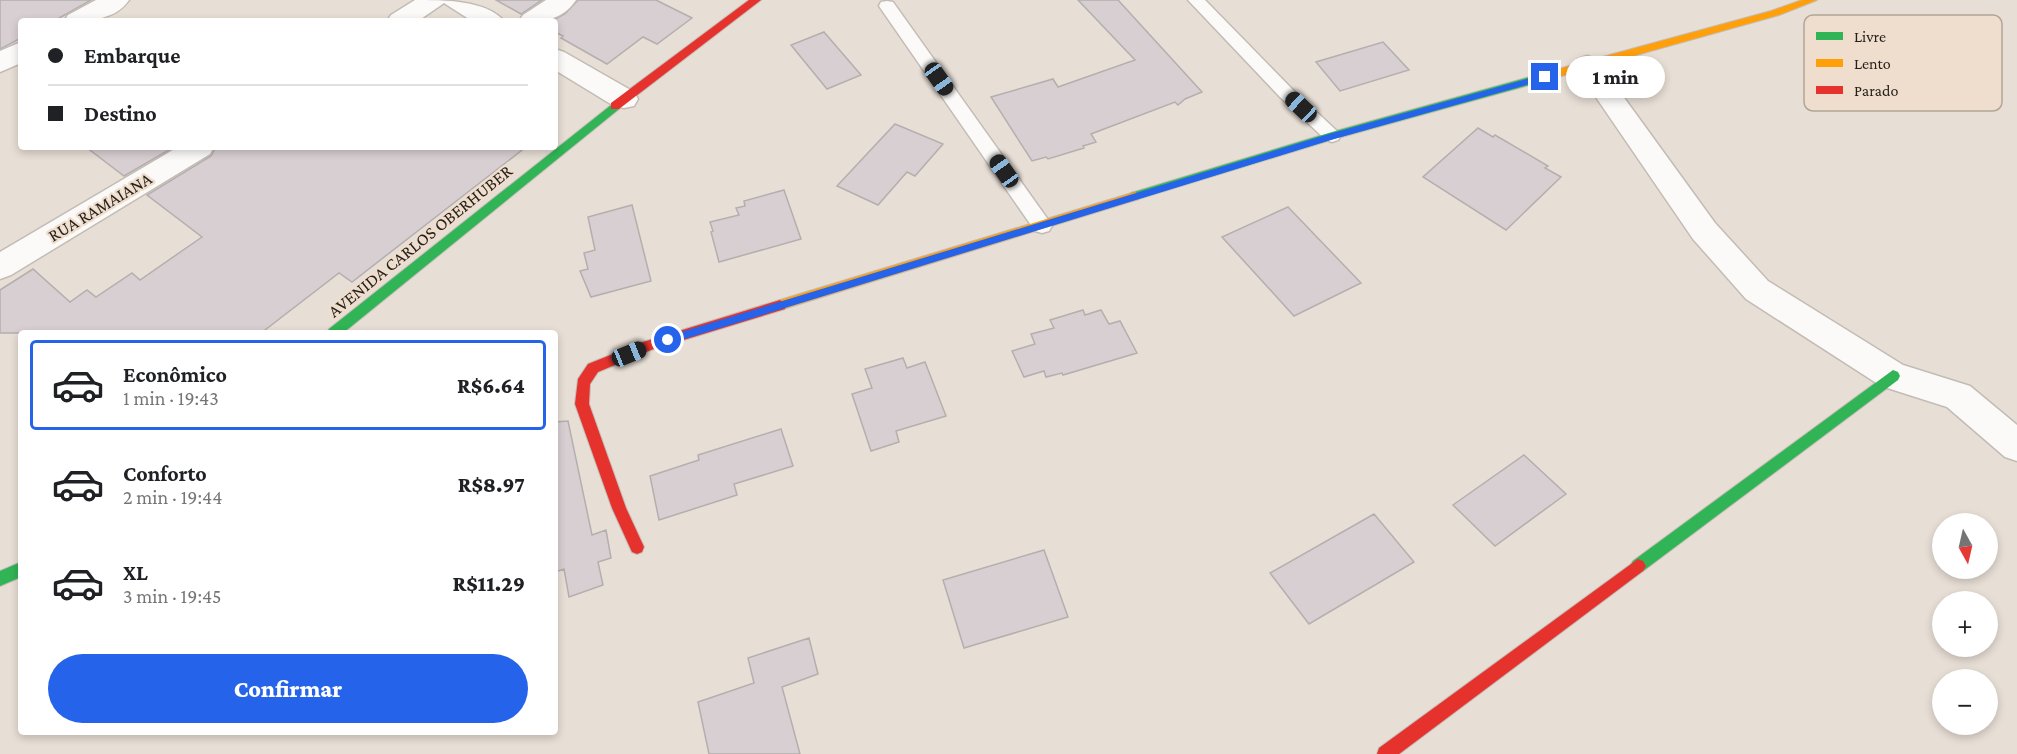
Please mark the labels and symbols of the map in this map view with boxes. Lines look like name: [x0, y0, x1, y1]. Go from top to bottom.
legend: [1804, 15, 2002, 111]
text: Livre: [1854, 28, 1886, 45]
text: Lento: [1854, 55, 1891, 72]
callout: 1 min: [1566, 56, 1665, 98]
car: [921, 59, 957, 99]
route end: [1531, 63, 1558, 90]
text: Parado: [1854, 82, 1898, 99]
car: [1282, 88, 1320, 126]
car: [986, 151, 1022, 191]
street label: AVENIDA CARLOS OBERHUBER: [324, 160, 517, 321]
street label: RUA RAMAIANA: [45, 168, 156, 246]
route start: [654, 326, 681, 353]
car: [609, 339, 649, 369]
north arrow: [1932, 513, 1998, 579]

